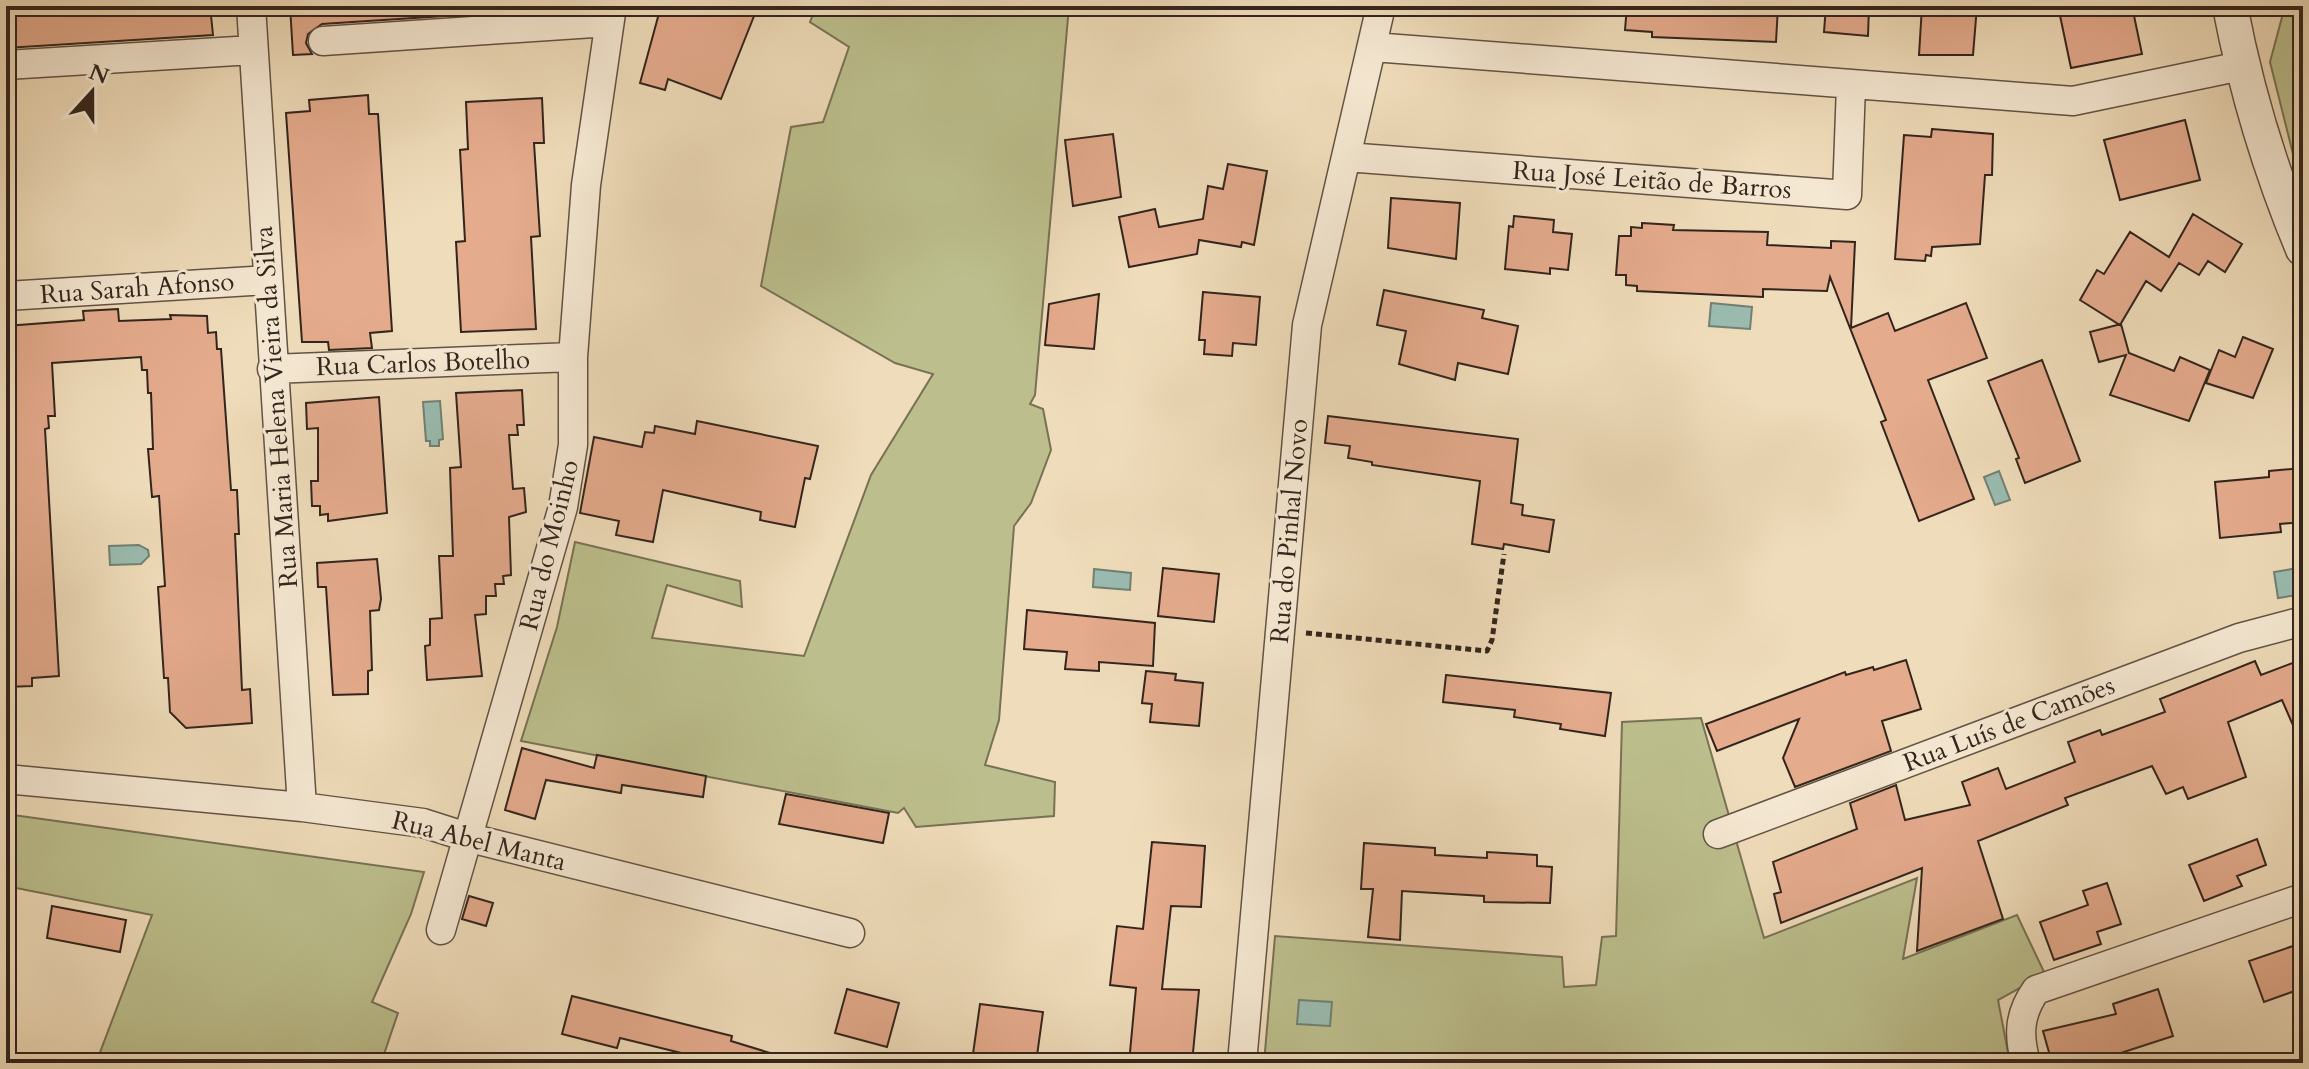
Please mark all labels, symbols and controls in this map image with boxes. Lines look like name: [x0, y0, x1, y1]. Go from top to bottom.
north arrow: [52, 52, 132, 132]
text: N: [85, 57, 113, 92]
street label: Rua José Leitão de Barros: [1511, 153, 1793, 207]
street label: Rua Maria Helena Vieira da Silva: [246, 225, 306, 589]
street label: Rua Sarah Afonso: [39, 264, 235, 312]
street label: Rua Carlos Botelho: [315, 342, 531, 384]
street label: Rua do Pinhal Novo: [1262, 417, 1316, 645]
street label: Rua do Moinho: [511, 456, 587, 634]
street label: Rua Luís de Camões: [1898, 668, 2120, 780]
street label: Rua Abel Manta: [388, 802, 570, 880]

